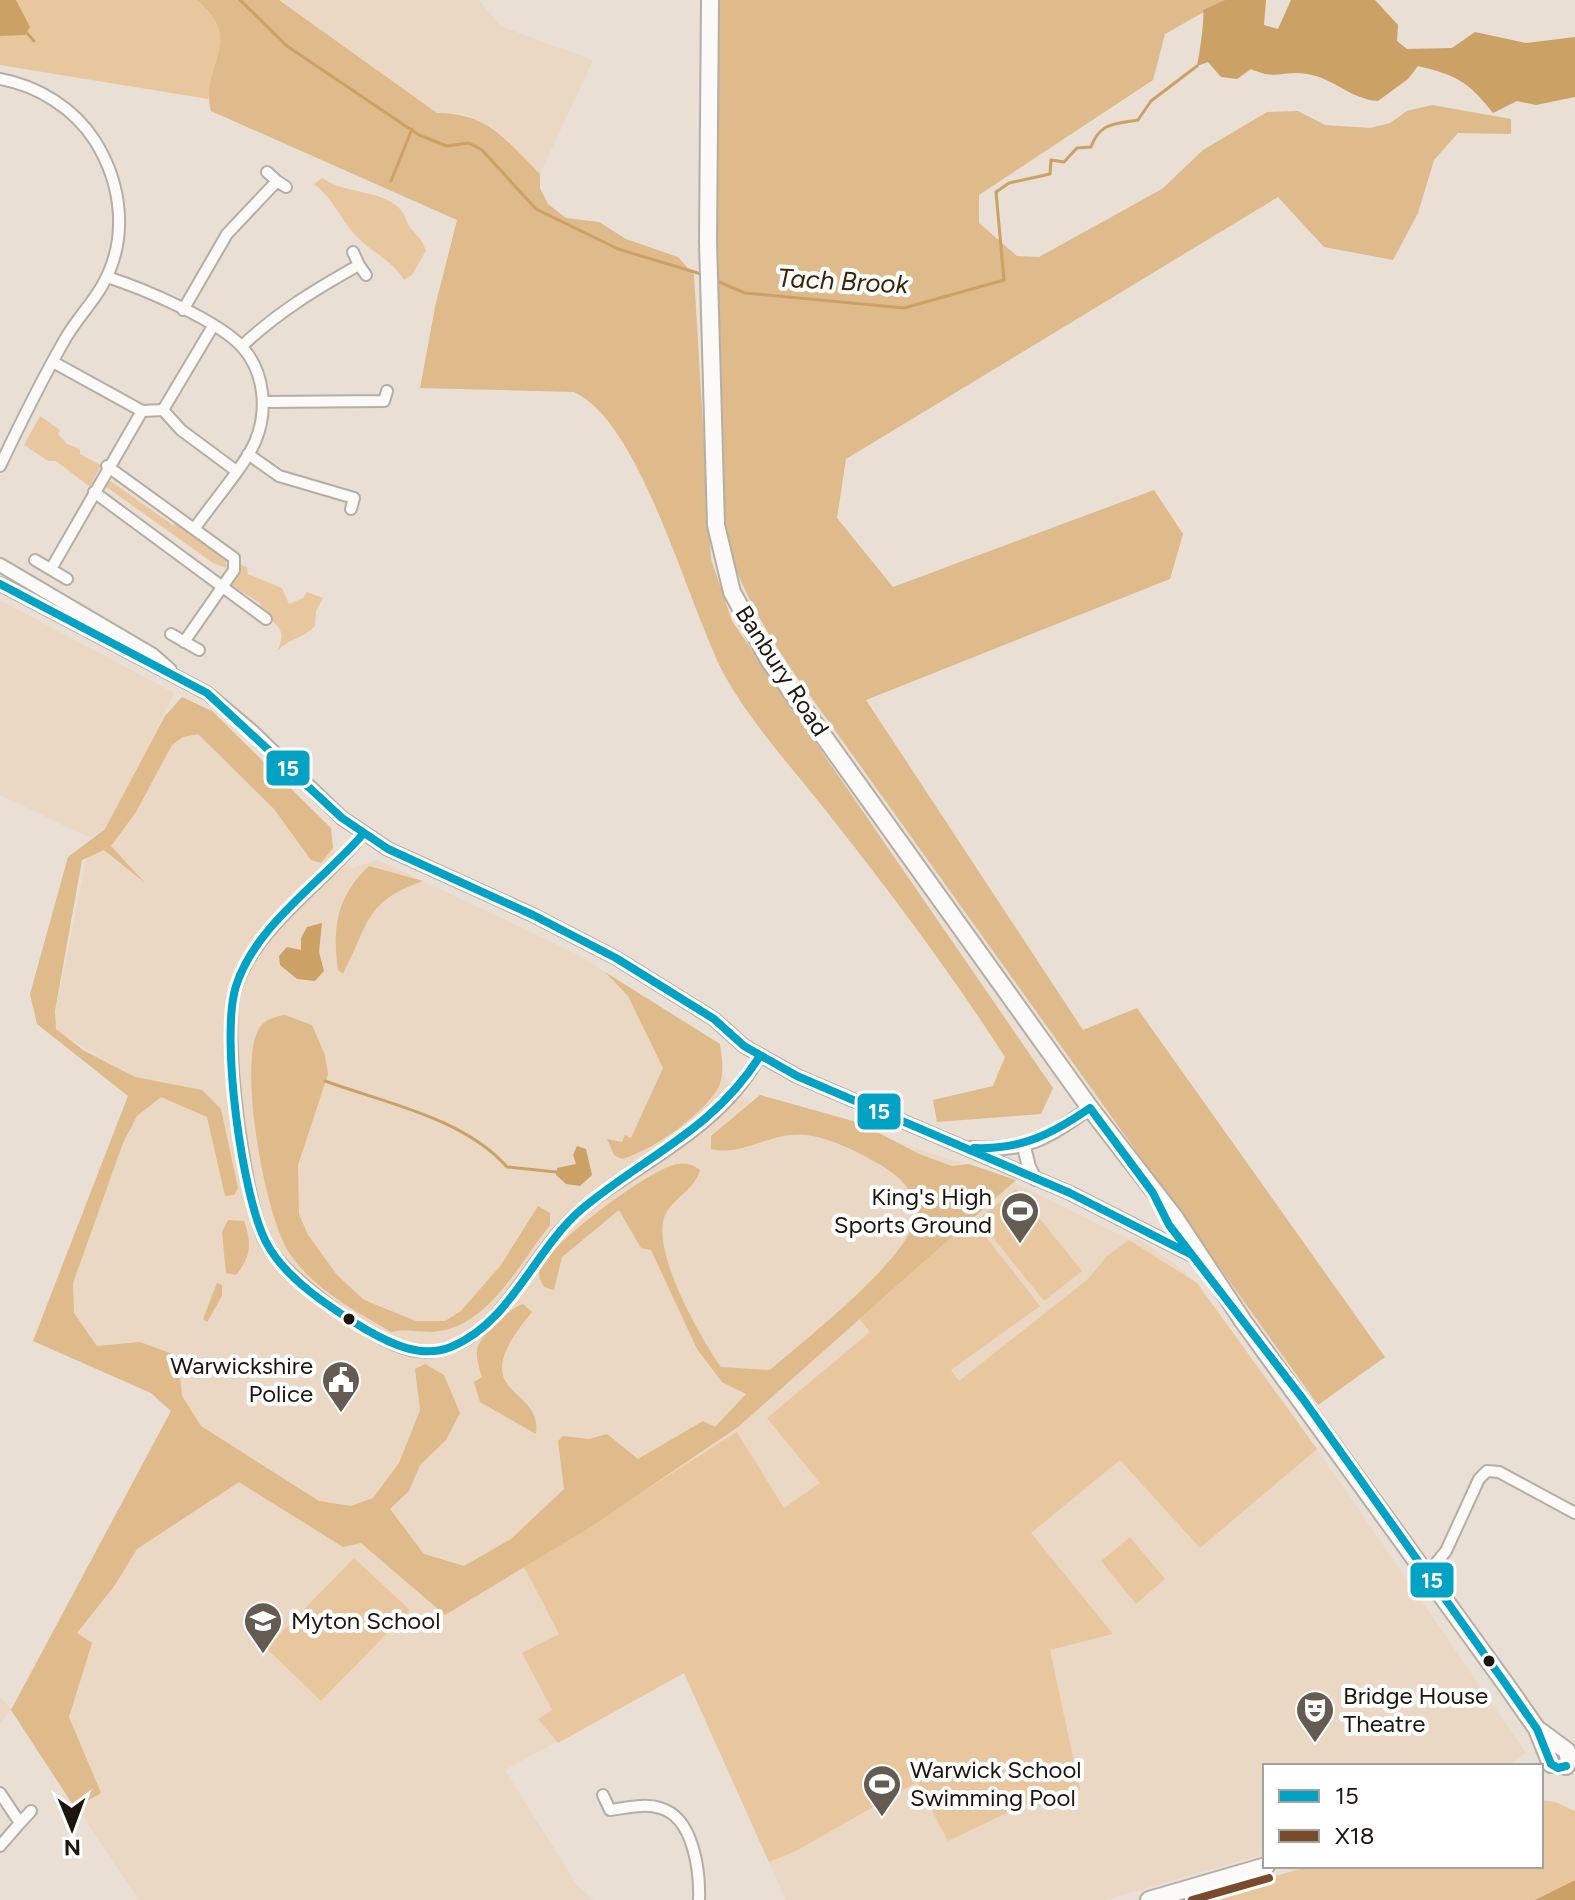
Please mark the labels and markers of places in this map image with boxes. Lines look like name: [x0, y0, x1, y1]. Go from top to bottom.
place label: King's High Sports Ground: [834, 1182, 992, 1239]
sports icon: King's High Sports Ground: [999, 1190, 1041, 1245]
unlabelled marker: [341, 1311, 357, 1327]
place label: Warwickshire Police: [170, 1351, 313, 1408]
public building icon: Warwickshire Police: [320, 1359, 362, 1414]
school or university icon: Myton School: [242, 1600, 284, 1655]
place label: Myton School: [291, 1606, 440, 1635]
unlabelled marker: [1481, 1653, 1497, 1669]
place label: Bridge House Theatre: [1343, 1681, 1488, 1738]
theatre icon: Bridge House Theatre: [1294, 1689, 1336, 1744]
place label: Warwick School Swimming Pool: [910, 1755, 1082, 1812]
sports icon: Warwick School Swimming Pool: [861, 1763, 903, 1818]

